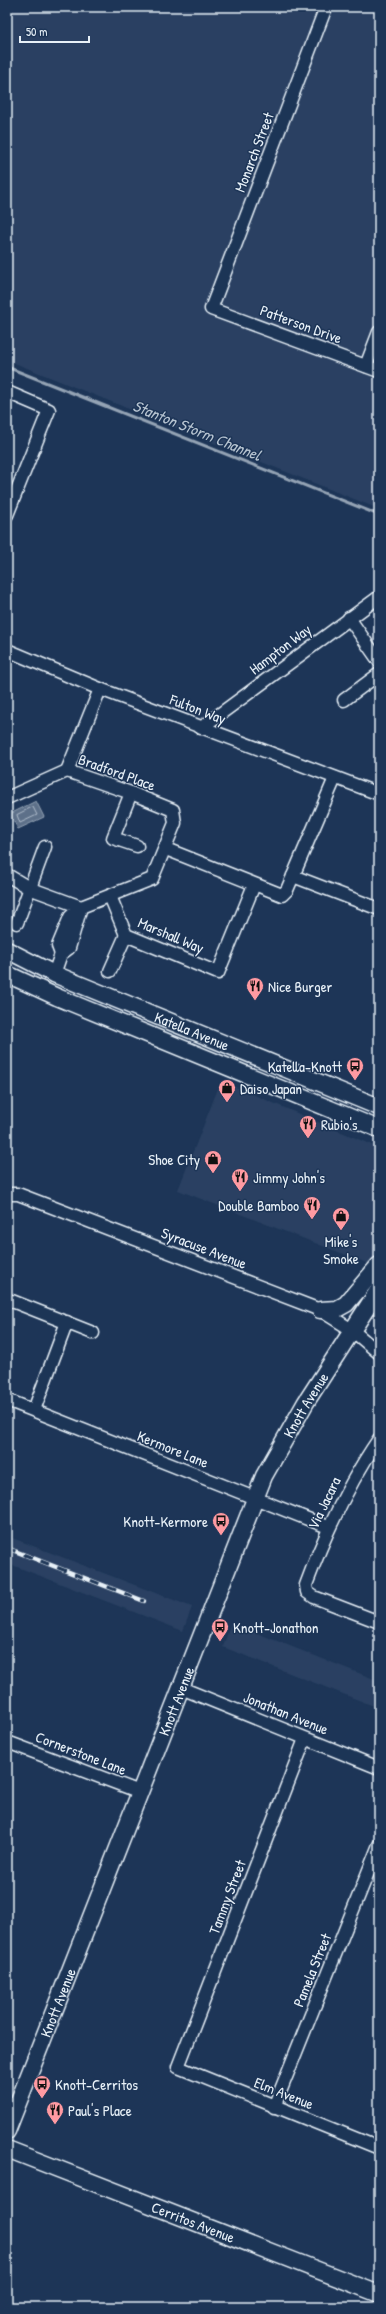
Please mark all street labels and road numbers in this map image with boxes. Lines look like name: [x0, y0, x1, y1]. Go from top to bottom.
street label: Monarch Street: [229, 108, 279, 195]
street label: Patterson Drive: [257, 300, 345, 348]
street label: Hampton Way: [245, 619, 315, 679]
street label: Fulton Way: [166, 688, 229, 729]
street label: Bradford Place: [76, 748, 158, 796]
street label: Marshall Way: [135, 912, 207, 958]
street label: Katella Avenue: [152, 1006, 233, 1055]
street label: Syracuse Avenue: [158, 1222, 250, 1274]
street label: Knott Avenue: [278, 1368, 333, 1441]
street label: Kermore Lane: [134, 1425, 212, 1473]
street label: Via Jacara: [302, 1473, 346, 1533]
street label: Knott Avenue: [153, 1663, 199, 1739]
street label: Jonathan Avenue: [240, 1686, 332, 1740]
street label: Cornerstone Lane: [32, 1726, 130, 1780]
street label: Tammy Street: [203, 1856, 251, 1937]
street label: Pamela Street: [288, 1929, 337, 2010]
street label: Knott Avenue: [34, 1965, 80, 2040]
street label: Elm Avenue: [251, 2072, 317, 2114]
street label: Cerritos Avenue: [149, 2196, 238, 2247]

